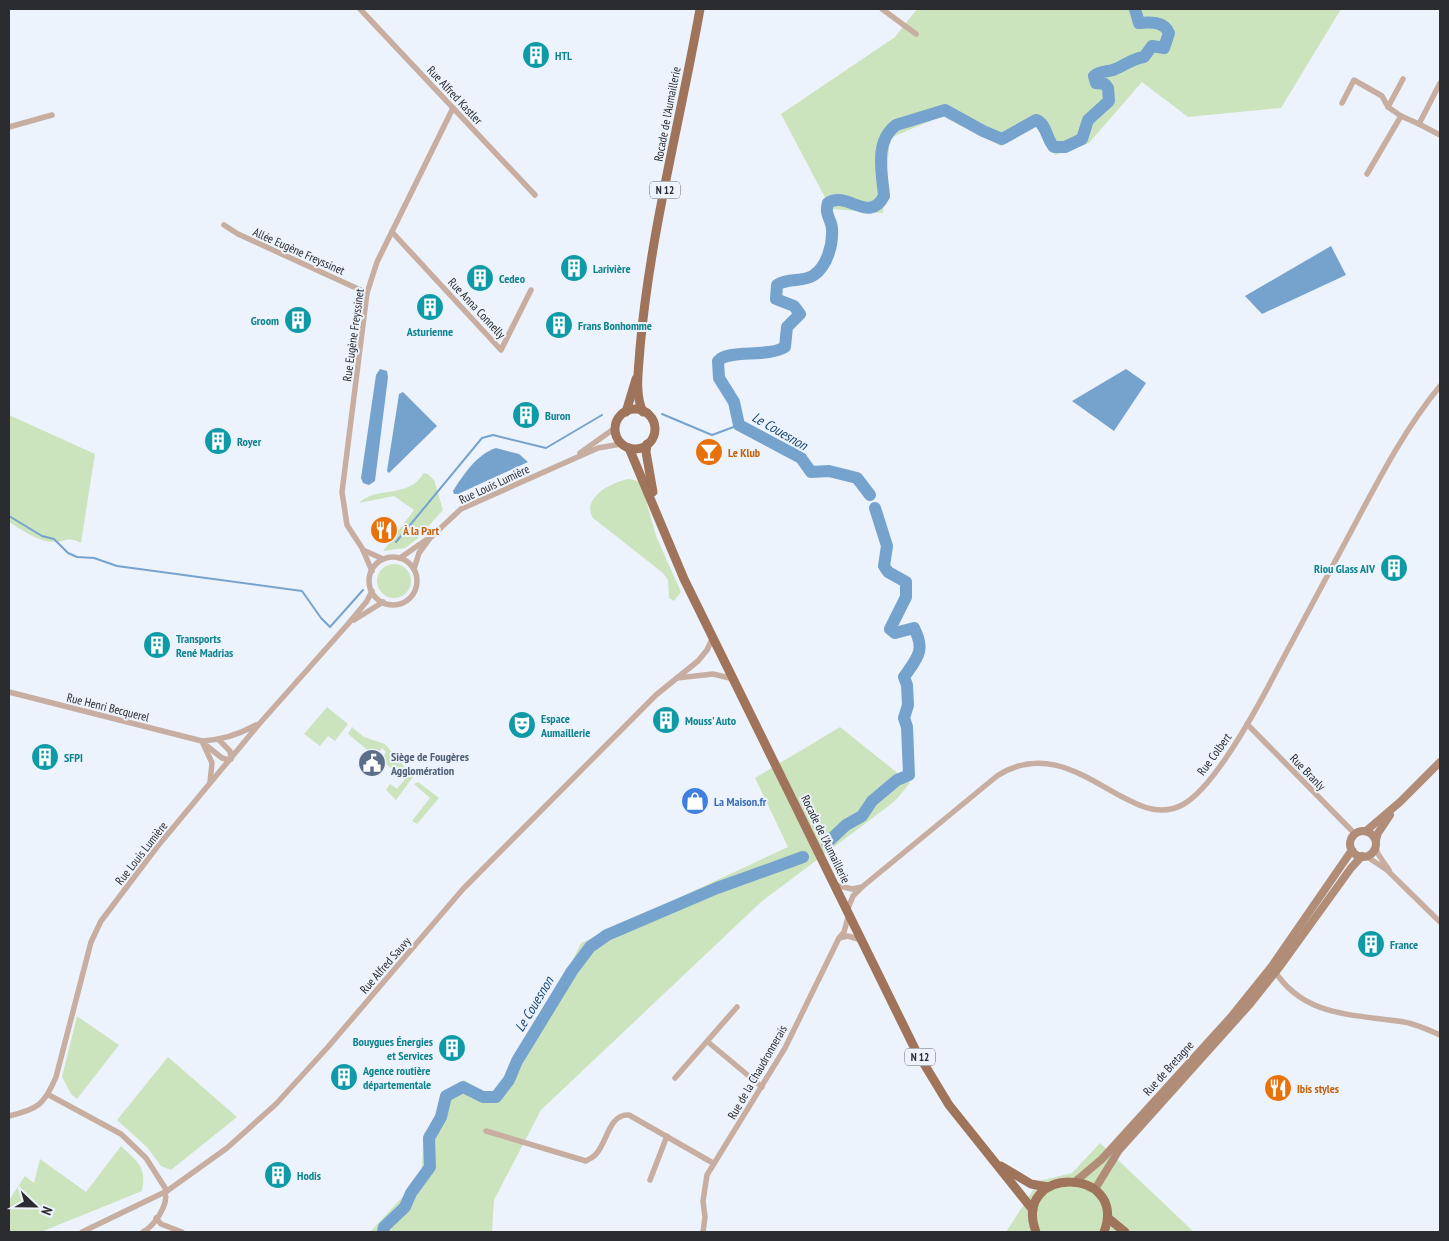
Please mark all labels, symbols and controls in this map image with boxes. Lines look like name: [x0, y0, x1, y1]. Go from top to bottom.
building icon: HTL: [521, 40, 551, 70]
place label: HTL: [555, 48, 572, 63]
street label: Rue Alfred Kastler: [424, 63, 486, 128]
street label: Rocade de l'Aumaillerie: [650, 65, 684, 163]
road number: N 12: [650, 182, 680, 198]
street label: Allée Eugène Freyssinet: [251, 224, 348, 278]
building icon: Larivière: [559, 253, 589, 283]
place label: Larivière: [593, 261, 631, 276]
building icon: Cedeo: [465, 263, 495, 293]
place label: Cedeo: [499, 271, 526, 286]
street label: Rue Anna Connelly: [445, 274, 509, 342]
street label: Rue Eugène Freyssinet: [339, 287, 367, 382]
building icon: Asturienne: [415, 292, 445, 322]
building icon: Groom: [283, 305, 313, 335]
building icon: Frans Bonhomme: [544, 310, 574, 340]
place label: Groom: [251, 313, 279, 328]
place label: Frans Bonhomme: [578, 318, 652, 333]
place label: Asturienne: [406, 324, 453, 339]
building icon: Buron: [511, 400, 541, 430]
place label: Buron: [545, 408, 570, 423]
water label: Le Couesnon: [749, 408, 812, 454]
building icon: Royer: [203, 426, 233, 456]
place label: Royer: [237, 434, 262, 449]
bar icon: Le Klub: [694, 437, 724, 467]
place label: Le Klub: [728, 445, 761, 460]
street label: Rue Louis Lumière: [456, 461, 532, 507]
restaurant icon: À la Part: [369, 515, 399, 545]
place label: À la Part: [402, 523, 440, 538]
building icon: Riou Glass AIV: [1379, 553, 1409, 583]
place label: Riou Glass AIV: [1314, 561, 1376, 576]
building icon: Transports René Madrias: [142, 630, 172, 660]
place label: Transports René Madrias: [176, 631, 233, 660]
street label: Rue Henri Becquerel: [65, 689, 151, 725]
building icon: Mouss' Auto: [651, 705, 681, 735]
theatre icon: Espace Aumaillerie: [507, 710, 537, 740]
place label: Espace Aumaillerie: [540, 711, 590, 740]
place label: Mouss' Auto: [685, 713, 737, 728]
street label: Rue Colbert: [1194, 729, 1235, 778]
building icon: SFPI: [30, 742, 60, 772]
public building icon: Siège de Fougères Agglomération: [357, 748, 387, 778]
place label: Siège de Fougères Agglomération: [390, 749, 469, 778]
place label: SFPI: [64, 750, 83, 765]
street label: Rue Branly: [1287, 751, 1329, 794]
shop icon: La Maison.fr: [680, 786, 710, 816]
street label: Rocade de l'Aumaillerie: [798, 792, 854, 886]
place label: La Maison.fr: [714, 794, 767, 809]
street label: Rue Louis Lumière: [112, 818, 170, 888]
building icon: France: [1356, 929, 1386, 959]
street label: Rue Alfred Sauvy: [356, 933, 414, 996]
place label: France: [1390, 937, 1418, 952]
water label: Le Couesnon: [511, 973, 558, 1035]
street label: Rue de la Chaudronnerais: [724, 1022, 790, 1122]
building icon: Bouygues Énergies et Services: [437, 1033, 467, 1063]
place label: Bouygues Énergies et Services: [353, 1034, 433, 1063]
street label: Rue de Bretagne: [1139, 1037, 1197, 1099]
road number: N 12: [905, 1048, 935, 1066]
building icon: Agence routière départementale: [329, 1062, 359, 1092]
place label: Agence routière départementale: [362, 1063, 431, 1092]
restaurant icon: Ibis styles: [1263, 1073, 1293, 1103]
place label: Ibis styles: [1297, 1081, 1339, 1096]
building icon: Hodis: [263, 1160, 293, 1190]
place label: Hodis: [297, 1168, 321, 1183]
north arrow: [10, 1181, 60, 1231]
text: N: [37, 1204, 57, 1218]

